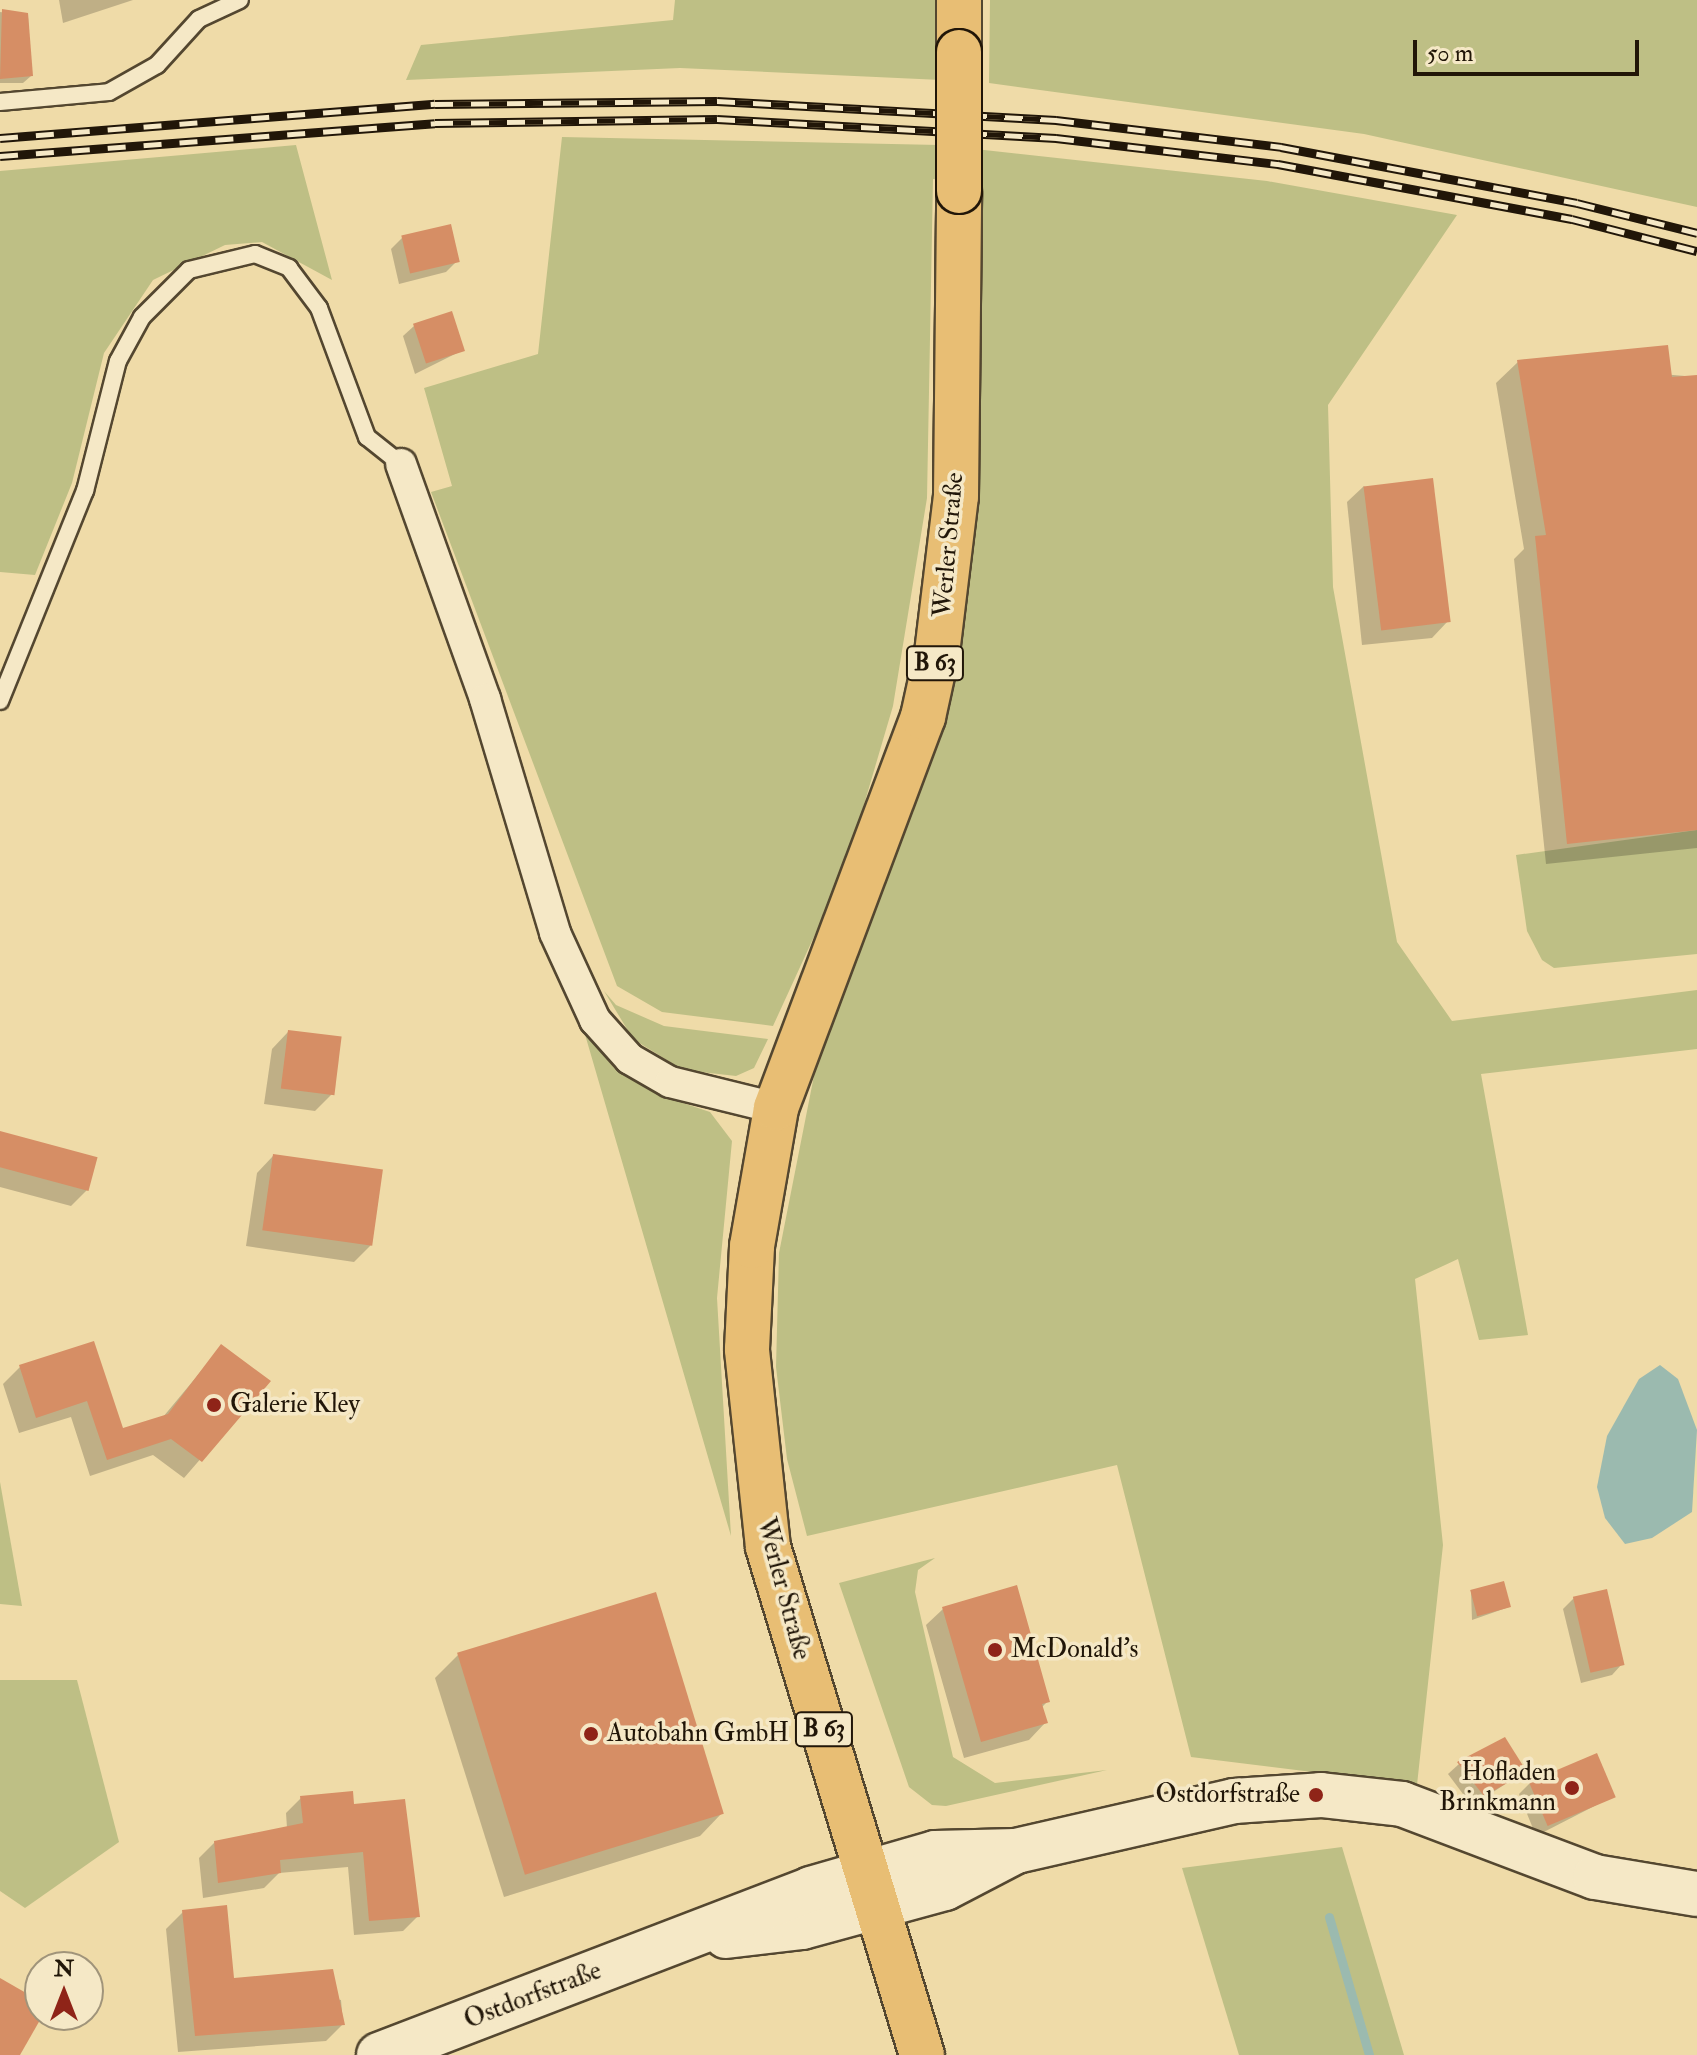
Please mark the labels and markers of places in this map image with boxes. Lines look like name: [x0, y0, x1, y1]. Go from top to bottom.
place label: Galerie Kley: [230, 1389, 360, 1421]
marker: Galerie Kley: [205, 1396, 223, 1414]
place label: McDonald's: [1011, 1634, 1138, 1666]
marker: McDonald's: [986, 1641, 1004, 1659]
place label: Autobahn GmbH: [607, 1718, 789, 1750]
marker: Autobahn GmbH: [582, 1725, 600, 1743]
place label: Hofladen Brinkmann: [1439, 1757, 1556, 1818]
place label: Ostdorfstraße: [1156, 1779, 1300, 1811]
marker: Hofladen Brinkmann: [1563, 1779, 1581, 1797]
marker: Ostdorfstraße: [1307, 1786, 1325, 1804]

